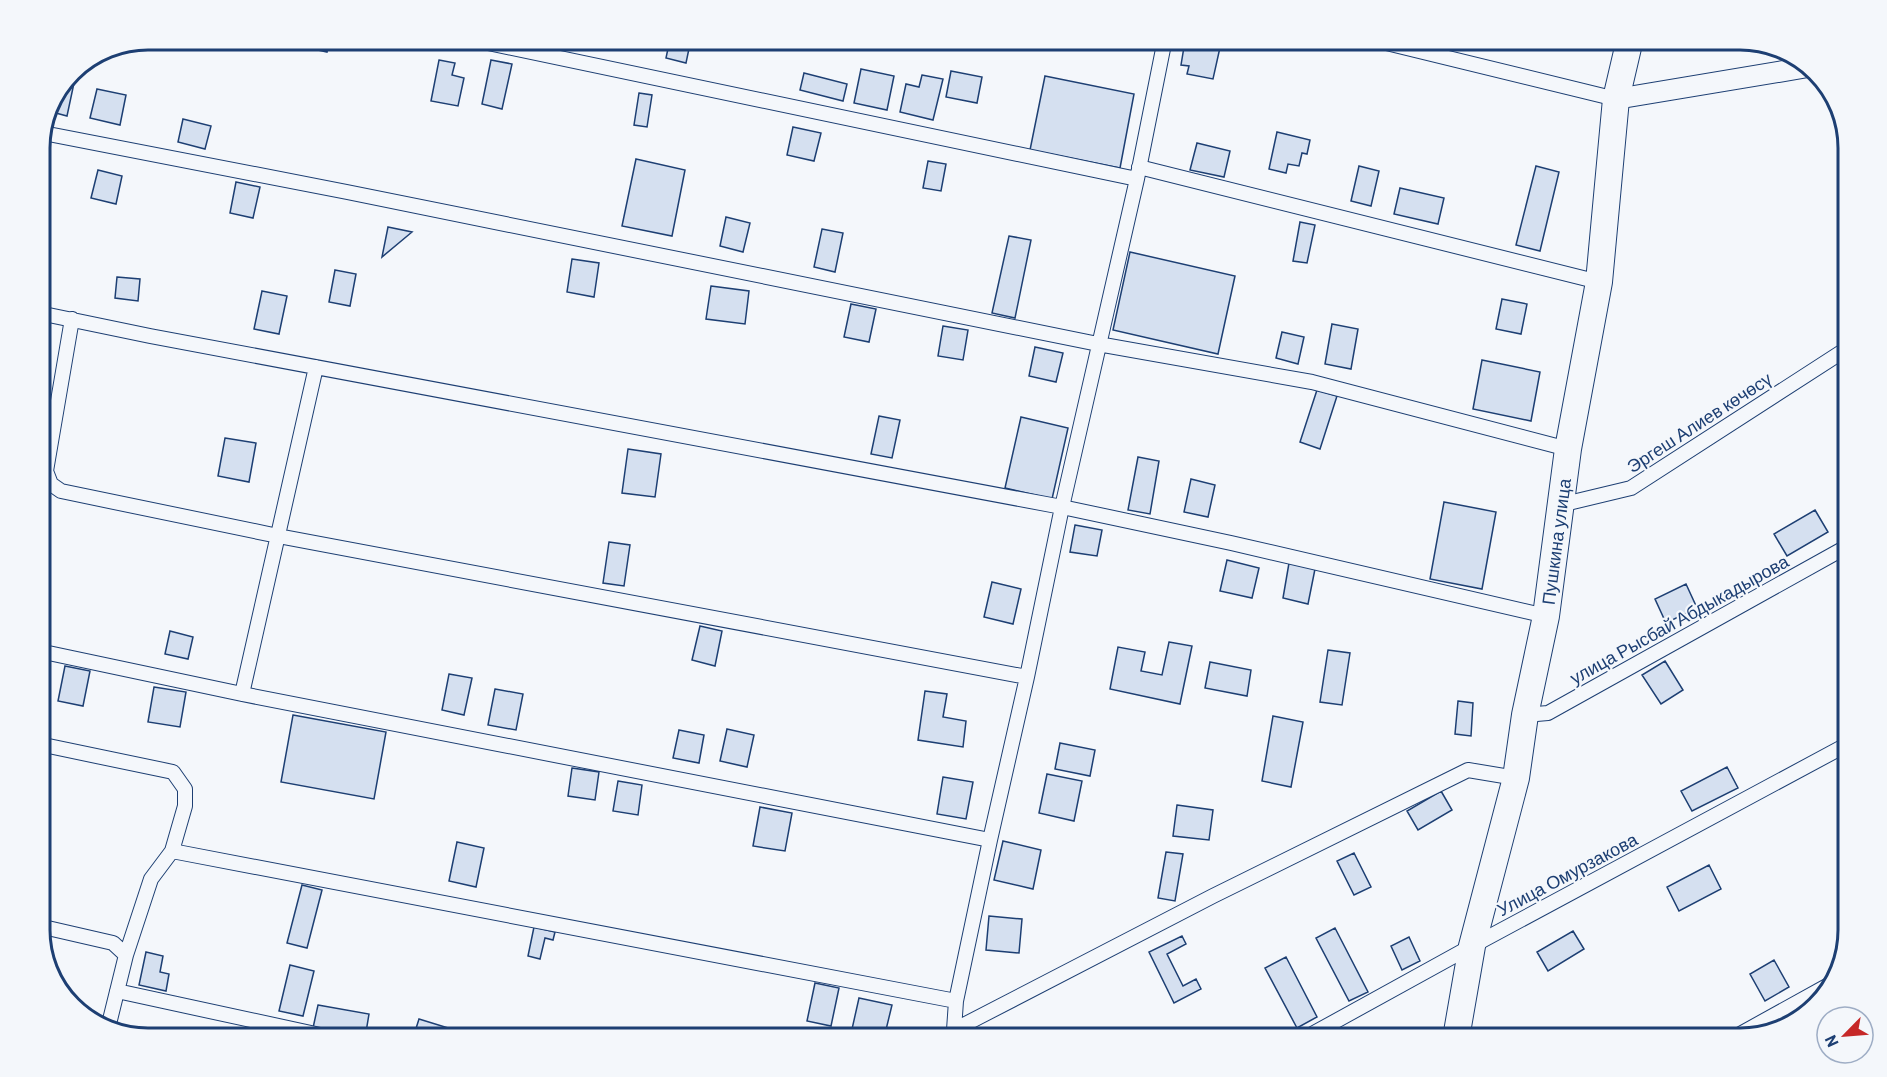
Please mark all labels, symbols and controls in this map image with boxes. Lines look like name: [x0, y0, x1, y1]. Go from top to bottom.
street label: Эргеш Алиев көчөсү: [1622, 367, 1776, 477]
street label: Пушкина улица: [1537, 476, 1575, 606]
street label: улица Рысбай Абдыкадырова: [1566, 549, 1793, 688]
street label: Улица Омурзакова: [1493, 827, 1642, 920]
north arrow: [1815, 1005, 1875, 1065]
text: N: [1820, 1033, 1842, 1050]

